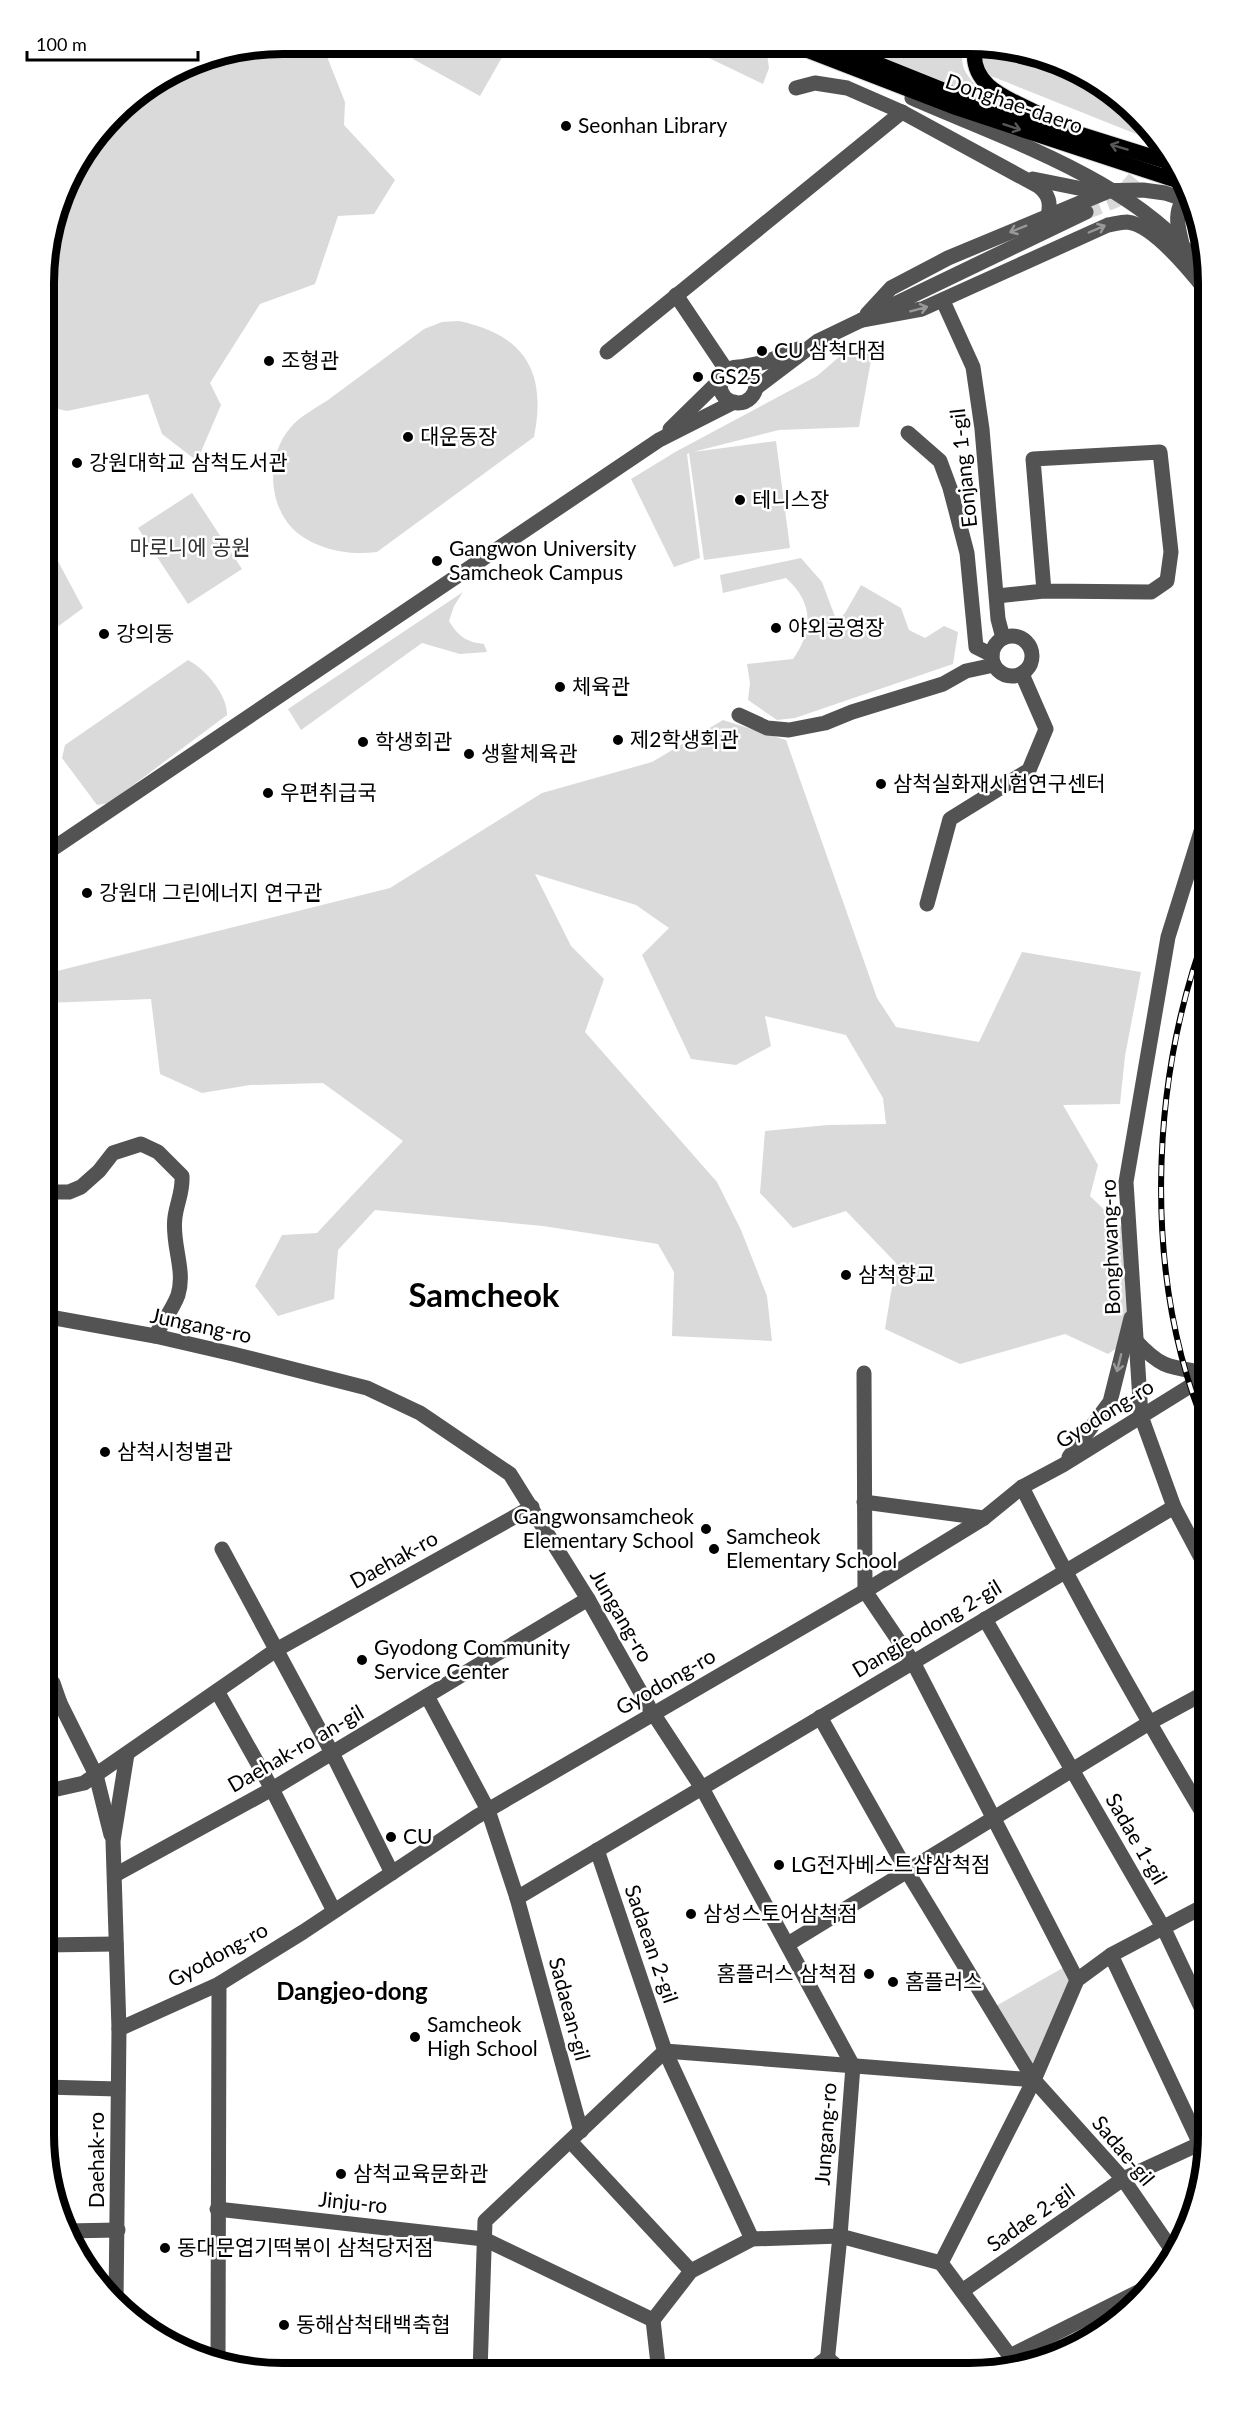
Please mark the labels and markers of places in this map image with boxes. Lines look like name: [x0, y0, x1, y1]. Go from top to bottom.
place label: Seonhan Library: [578, 112, 727, 137]
marker: Seonhan Library: [559, 119, 573, 133]
place label: CU 삼척대점: [774, 337, 886, 362]
marker: CU 삼척대점: [755, 344, 769, 358]
place label: 조형관: [281, 347, 339, 372]
marker: 조형관: [262, 354, 276, 368]
place label: GS25: [710, 363, 761, 388]
marker: GS25: [691, 370, 705, 384]
place label: 대운동장: [420, 423, 497, 448]
marker: 대운동장: [401, 430, 415, 444]
place label: 강원대학교 삼척도서관: [89, 449, 288, 474]
marker: 강원대학교 삼척도서관: [70, 456, 84, 470]
place label: 테니스장: [752, 486, 829, 511]
marker: 테니스장: [733, 493, 747, 507]
place label: Gangwon University Samcheok Campus: [449, 535, 636, 584]
marker: Gangwon University Samcheok Campus: [430, 554, 444, 568]
place label: 야외공영장: [788, 614, 885, 639]
place label: 강의동: [116, 620, 174, 645]
marker: 야외공영장: [769, 621, 783, 635]
marker: 강의동: [97, 627, 111, 641]
place label: 체육관: [572, 673, 630, 698]
marker: 체육관: [553, 680, 567, 694]
place label: 제2학생회관: [630, 726, 739, 751]
place label: 학생회관: [375, 728, 452, 753]
marker: 제2학생회관: [611, 733, 625, 747]
marker: 학생회관: [356, 735, 370, 749]
place label: 생활체육관: [481, 740, 578, 765]
marker: 생활체육관: [462, 747, 476, 761]
place label: 삼척실화재시험연구센터: [893, 770, 1106, 795]
marker: 삼척실화재시험연구센터: [874, 777, 888, 791]
place label: 우편취급국: [280, 779, 377, 804]
marker: 우편취급국: [261, 786, 275, 800]
place label: 강원대 그린에너지 연구관: [99, 879, 322, 904]
marker: 강원대 그린에너지 연구관: [80, 886, 94, 900]
place label: 삼척향교: [858, 1261, 935, 1286]
marker: 삼척향교: [839, 1268, 853, 1282]
place label: 삼척시청별관: [117, 1438, 233, 1463]
marker: 삼척시청별관: [98, 1445, 112, 1459]
place label: Gangwonsamcheok Elementary School: [513, 1503, 694, 1552]
marker: Gangwonsamcheok Elementary School: [699, 1522, 713, 1536]
place label: Samcheok Elementary School: [726, 1523, 897, 1572]
marker: Samcheok Elementary School: [707, 1542, 721, 1556]
place label: Gyodong Community Service Center: [374, 1634, 570, 1683]
marker: Gyodong Community Service Center: [355, 1653, 369, 1667]
place label: CU: [403, 1823, 432, 1848]
marker: CU: [384, 1830, 398, 1844]
place label: LG전자베스트샵삼척점: [791, 1851, 990, 1876]
marker: LG전자베스트샵삼척점: [772, 1858, 786, 1872]
place label: 삼성스토어삼척점: [703, 1900, 858, 1925]
marker: 삼성스토어삼척점: [684, 1907, 698, 1921]
place label: 홈플러스 삼척점: [716, 1960, 857, 1985]
marker: 홈플러스 삼척점: [862, 1967, 876, 1981]
place label: 홈플러스: [905, 1968, 982, 1993]
marker: 홈플러스: [886, 1975, 900, 1989]
place label: Samcheok High School: [427, 2011, 538, 2060]
marker: Samcheok High School: [408, 2030, 422, 2044]
place label: 삼척교육문화관: [353, 2160, 488, 2185]
marker: 삼척교육문화관: [334, 2167, 348, 2181]
place label: 동대문엽기떡볶이 삼척당저점: [177, 2234, 434, 2259]
marker: 동대문엽기떡볶이 삼척당저점: [158, 2241, 172, 2255]
place label: 동해삼척태백축협: [296, 2311, 451, 2336]
marker: 동해삼척태백축협: [277, 2318, 291, 2332]

